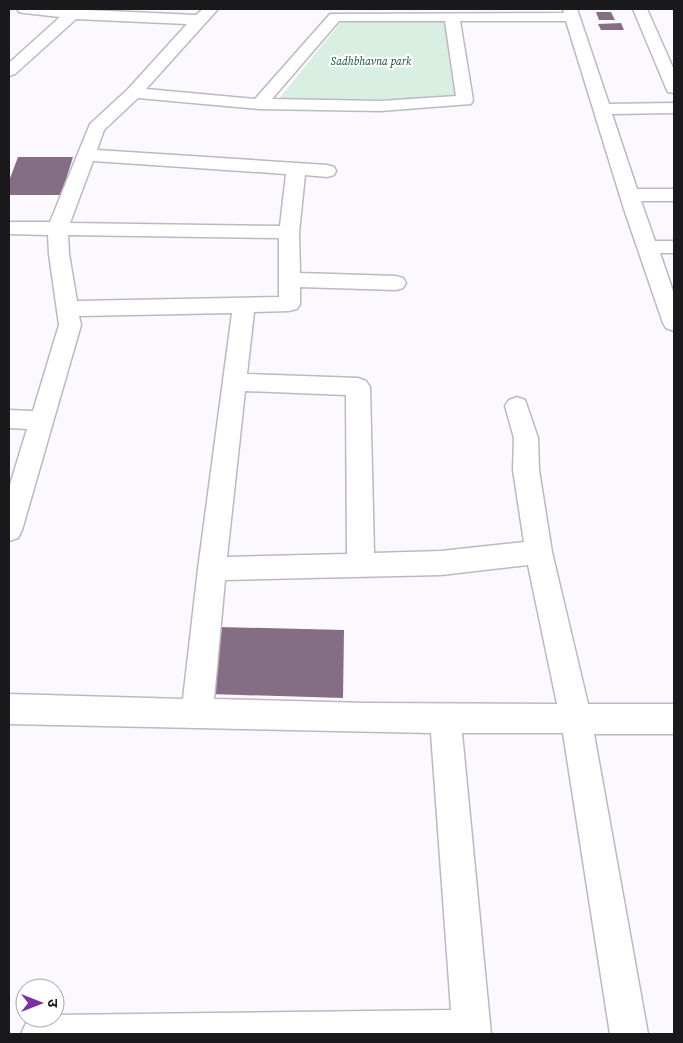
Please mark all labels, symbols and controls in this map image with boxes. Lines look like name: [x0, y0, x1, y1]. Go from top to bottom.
park label: Sadhbhavna park: [331, 54, 412, 69]
north arrow: [15, 978, 65, 1028]
text: उ: [43, 999, 63, 1008]

